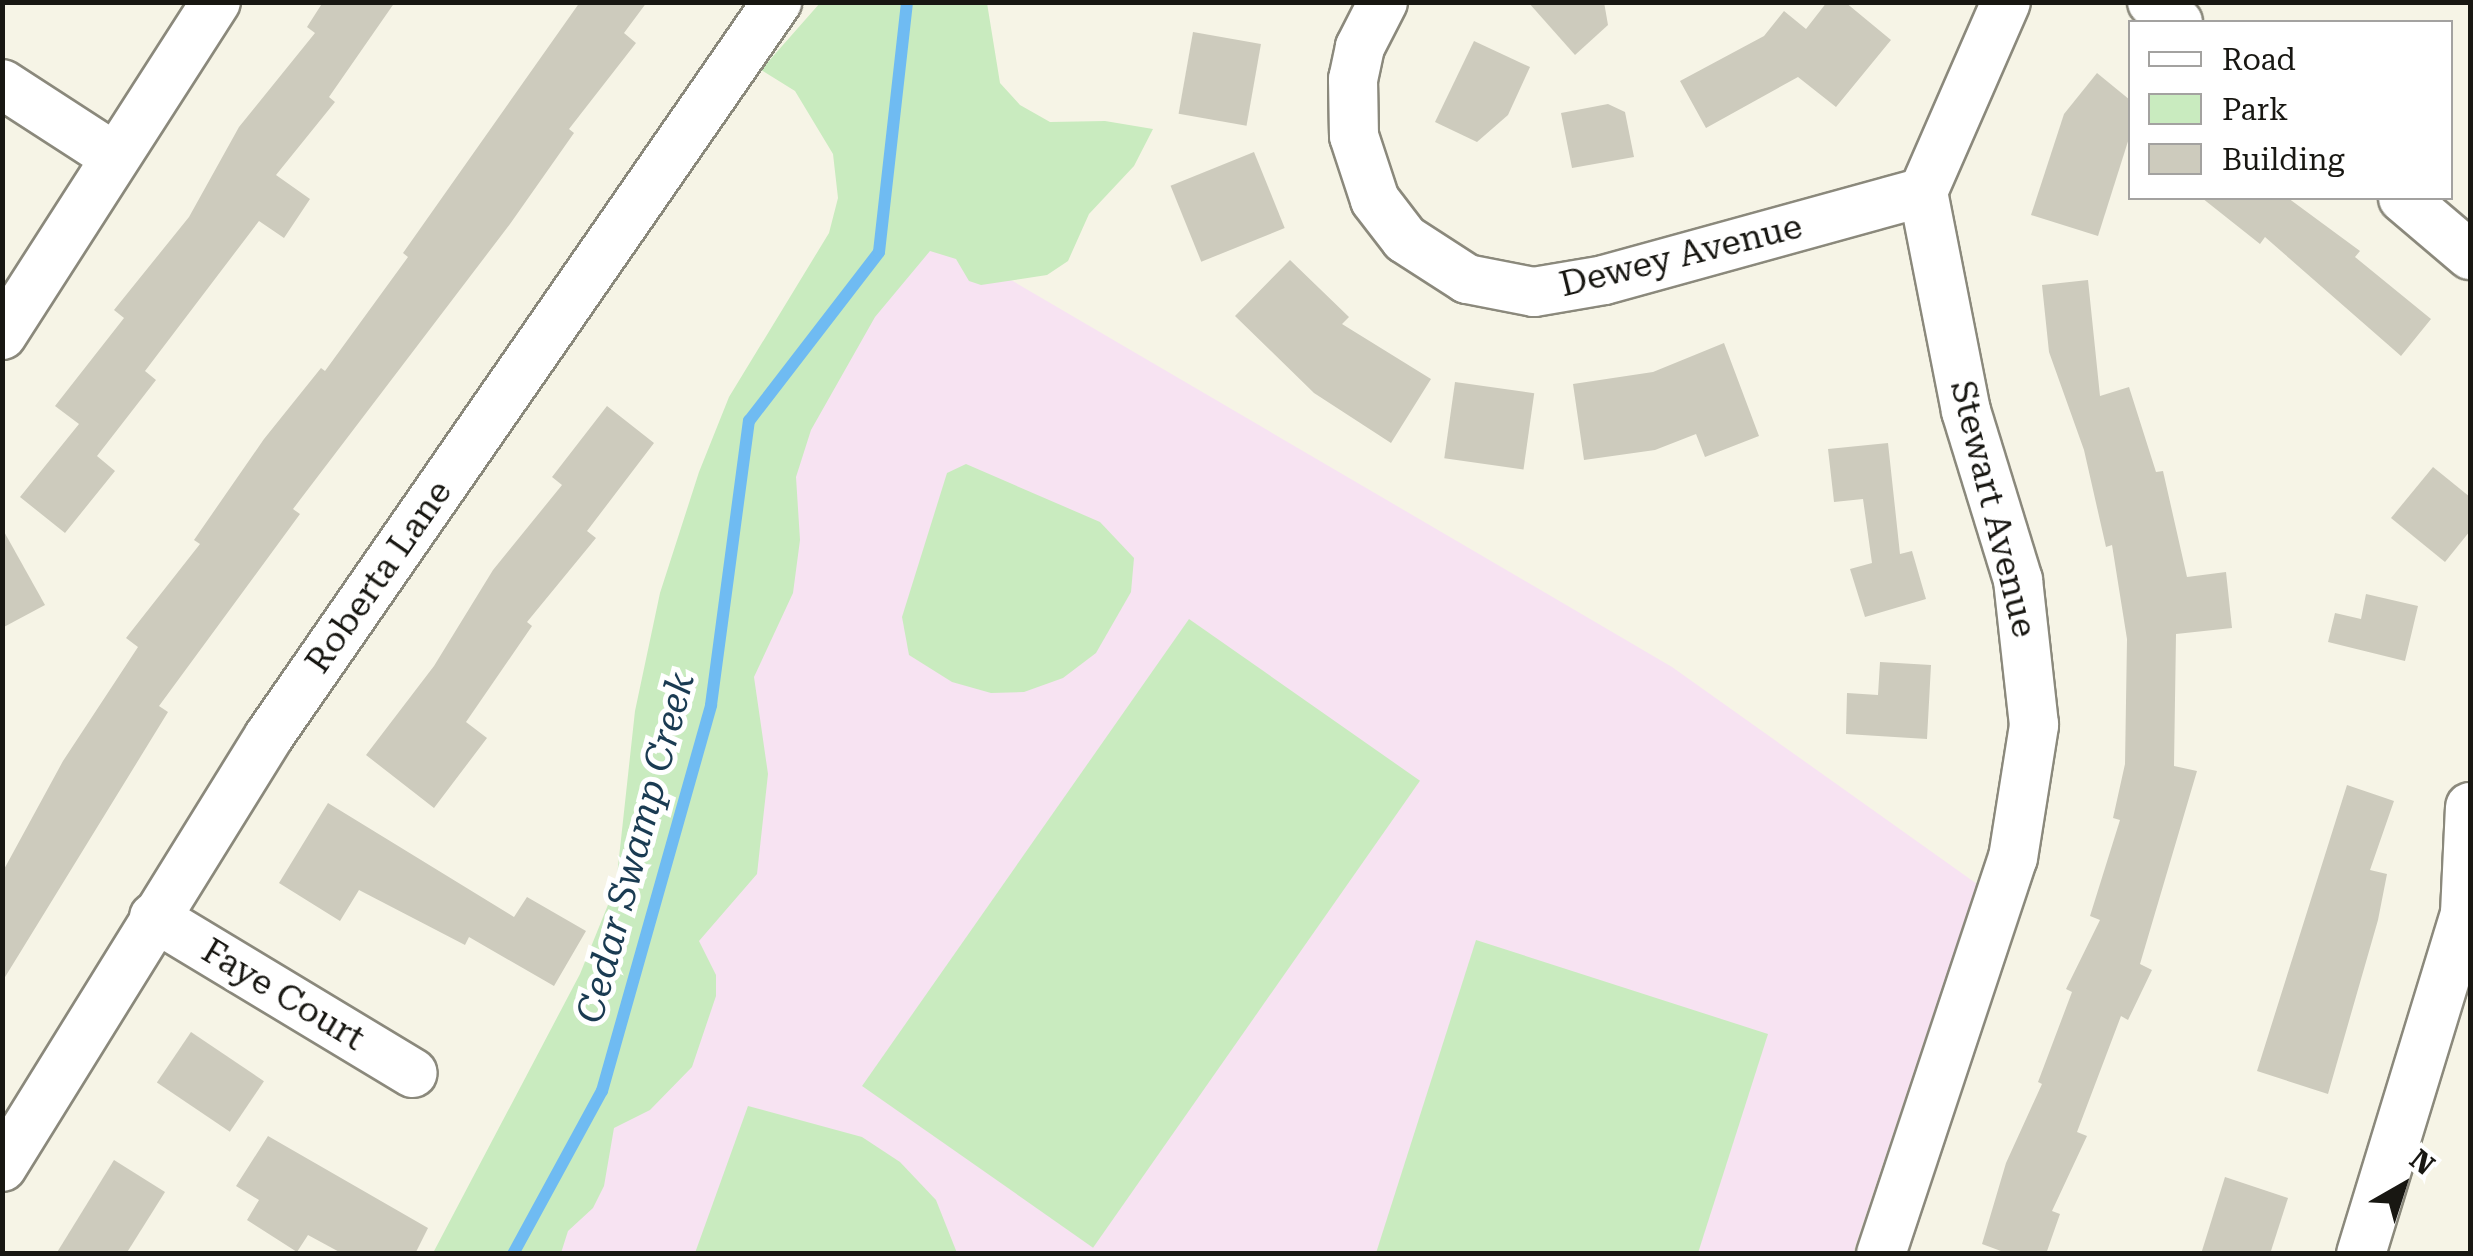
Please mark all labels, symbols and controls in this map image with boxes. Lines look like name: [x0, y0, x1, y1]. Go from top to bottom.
legend: [2128, 20, 2453, 200]
text: Road: [2222, 42, 2296, 77]
text: Park: [2222, 92, 2288, 127]
text: Building: [2222, 142, 2345, 177]
street label: Dewey Avenue: [1555, 206, 1807, 306]
street label: Stewart Avenue: [1941, 376, 2045, 642]
street label: Roberta Lane: [297, 473, 461, 681]
water label: Cedar Swamp Creek: [567, 668, 705, 1028]
street label: Faye Court: [194, 930, 372, 1060]
north arrow: [2353, 1136, 2453, 1236]
text: N: [2403, 1143, 2441, 1182]

